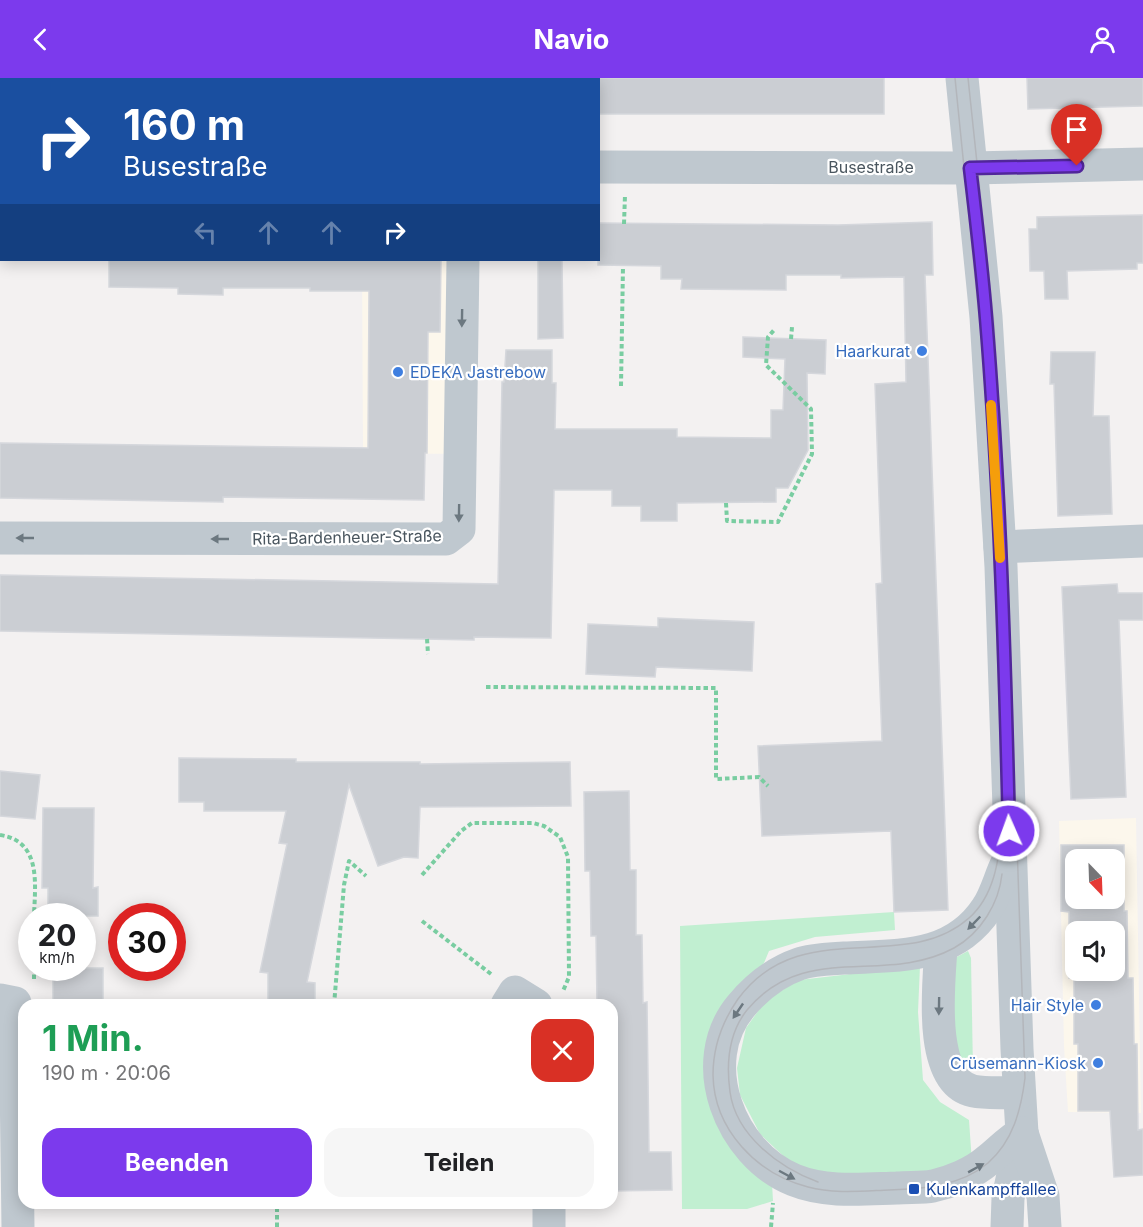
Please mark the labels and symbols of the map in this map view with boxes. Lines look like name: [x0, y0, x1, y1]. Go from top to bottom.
pin: [1051, 104, 1102, 166]
street label: Busestraße: [828, 157, 914, 177]
one-way arrow: [457, 308, 467, 327]
place label: Haarkurat: [835, 341, 910, 361]
marker: Haarkurat: [915, 344, 929, 358]
place label: EDEKA Jastrebow: [410, 362, 546, 382]
marker: EDEKA Jastrebow: [391, 365, 405, 379]
one-way arrow: [454, 503, 464, 522]
street label: Rita-Bardenheuer-Straße: [252, 525, 442, 549]
one-way arrow: [16, 533, 35, 543]
one-way arrow: [211, 534, 230, 544]
position arrow: [977, 799, 1041, 863]
north arrow: [1065, 849, 1125, 909]
speed limit sign: 30: [108, 903, 186, 981]
one-way arrow: [967, 916, 981, 931]
place label: Hair Style: [1011, 995, 1084, 1015]
one-way arrow: [934, 996, 944, 1015]
marker: Hair Style: [1089, 998, 1103, 1012]
one-way arrow: [733, 1003, 744, 1019]
place label: Crüsemann-Kiosk: [950, 1053, 1086, 1073]
marker: Crüsemann-Kiosk: [1091, 1056, 1105, 1070]
one-way arrow: [967, 1163, 984, 1173]
one-way arrow: [778, 1170, 795, 1180]
place label: Kulenkampffallee: [926, 1179, 1056, 1199]
marker: Kulenkampffallee: [907, 1182, 921, 1196]

